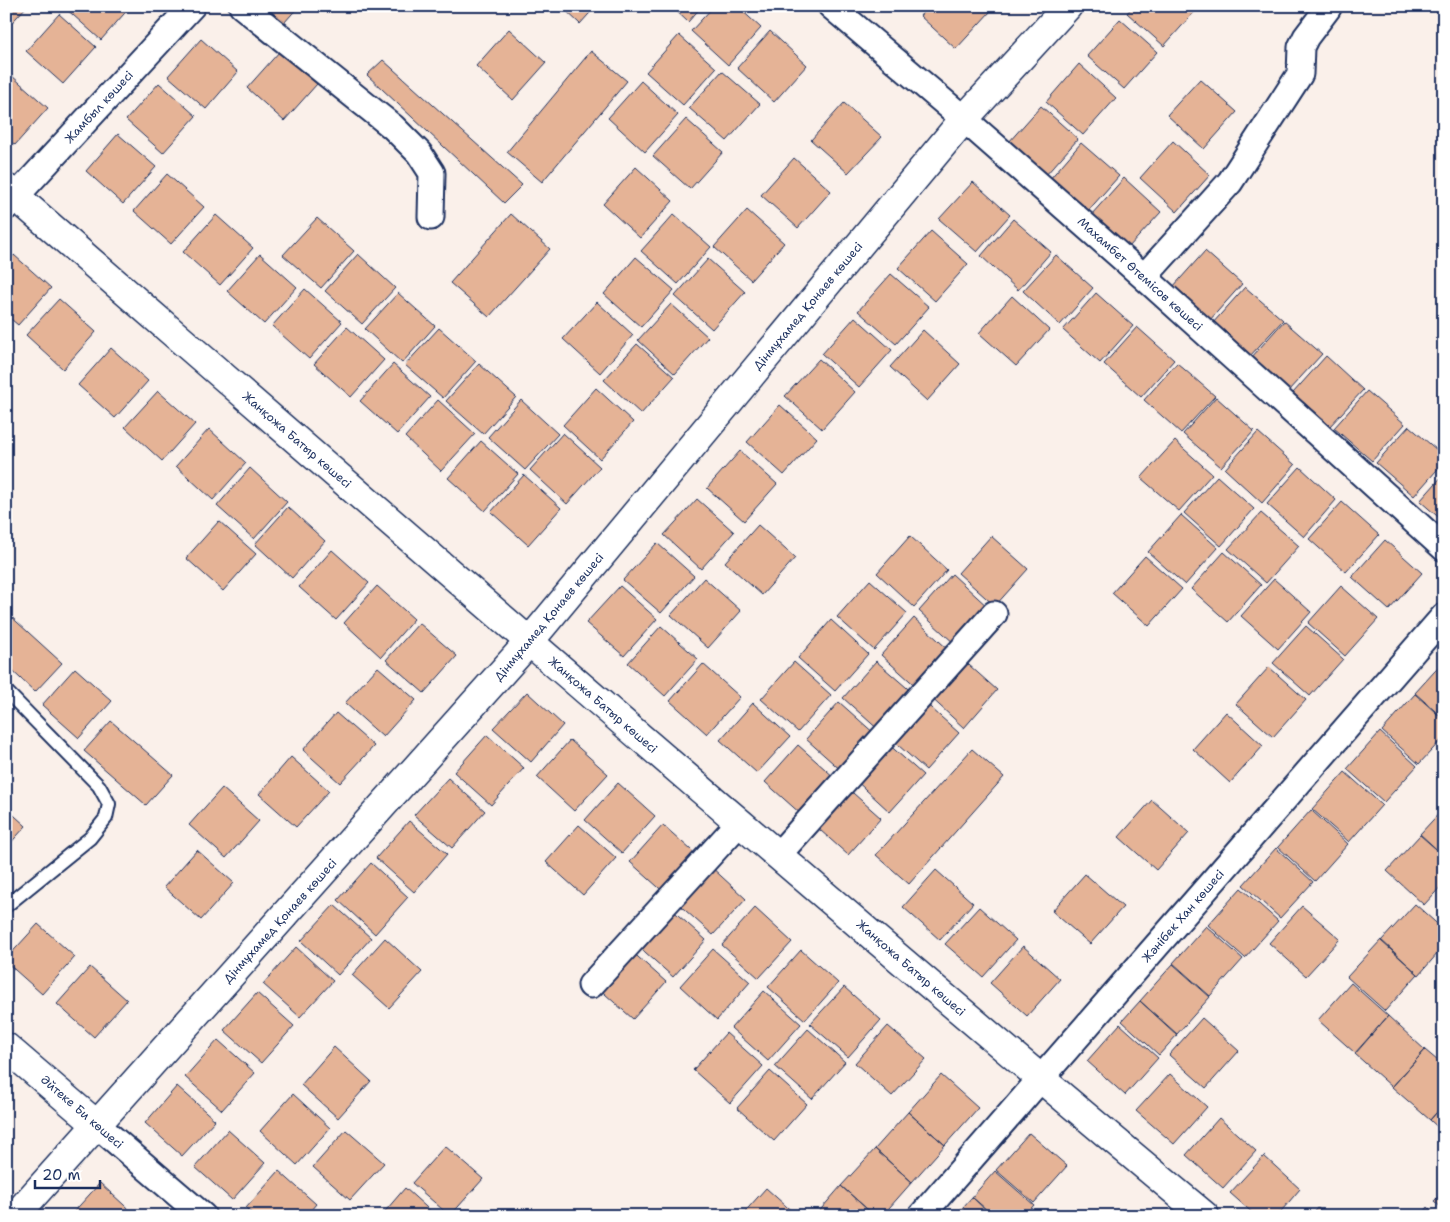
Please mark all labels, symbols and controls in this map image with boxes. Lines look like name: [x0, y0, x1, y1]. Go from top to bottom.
street label: Жамбыл көшесі: [61, 67, 137, 147]
street label: Махамбет Өтемісов көшесі: [1074, 213, 1206, 335]
street label: Дінмұхамед Қонаев көшесі: [750, 239, 866, 373]
street label: Жанқожа Батыр көшесі: [239, 388, 355, 492]
street label: Дінмұхамед Қонаев көшесі: [491, 550, 607, 684]
street label: Жанқожа Батыр көшесі: [545, 653, 661, 757]
street label: Дінмұхамед Қонаев көшесі: [220, 855, 340, 987]
street label: Жәнібек Хан көшесі: [1138, 866, 1228, 966]
street label: Жанқожа Батыр көшесі: [853, 916, 969, 1020]
street label: Әйтеке Би көшесі: [37, 1072, 127, 1152]
scale bar: [35, 1157, 100, 1189]
text: 20 m: [42, 1165, 81, 1185]

